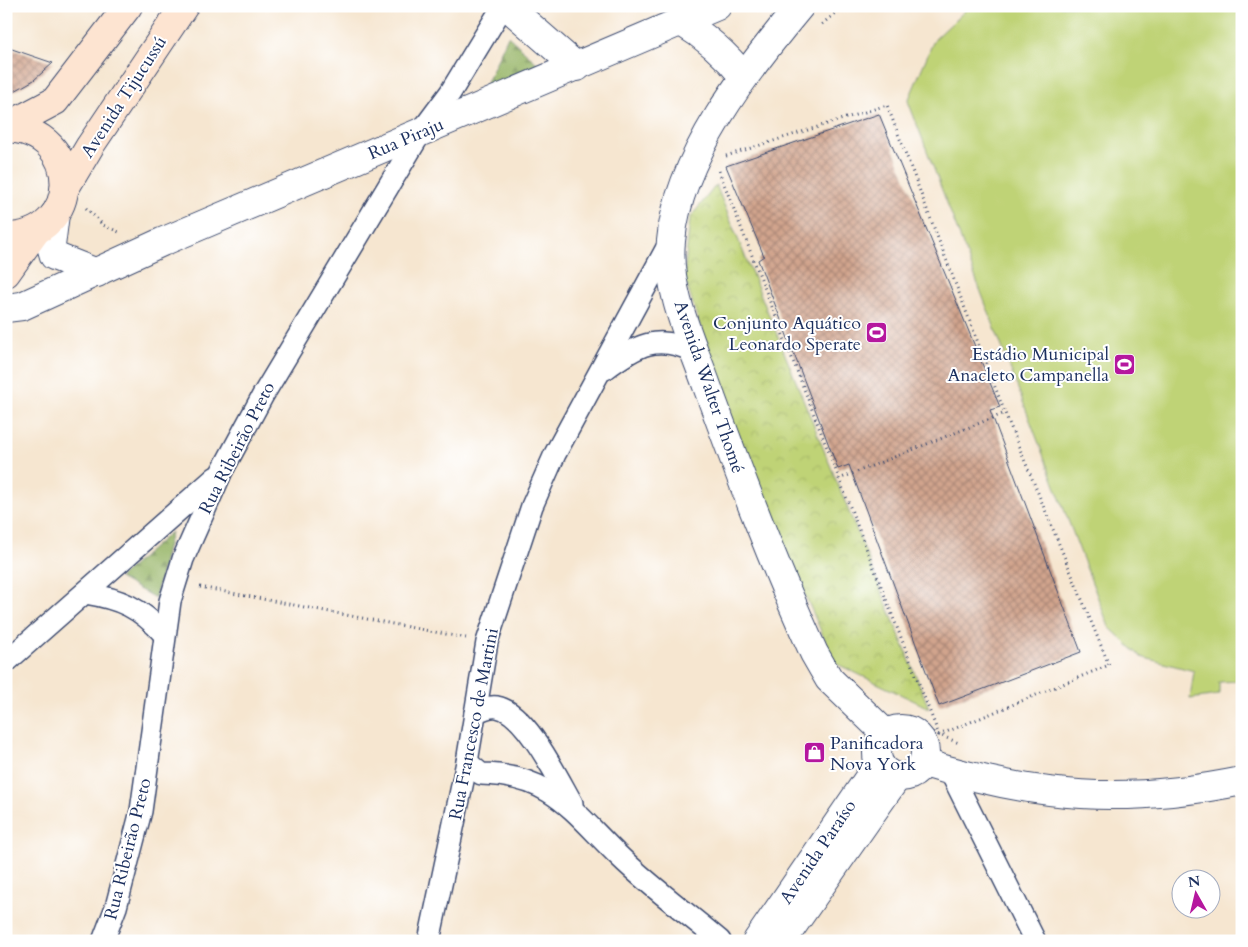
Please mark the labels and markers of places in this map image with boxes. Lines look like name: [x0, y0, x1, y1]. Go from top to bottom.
place label: Conjunto Aquático Leonardo Sperate: [713, 311, 861, 357]
sports icon: Conjunto Aquático Leonardo Sperate: [865, 321, 889, 345]
place label: Estádio Municipal Anacleto Campanella: [948, 342, 1109, 388]
sports icon: Estádio Municipal Anacleto Campanella: [1113, 352, 1137, 376]
place label: Panificadora Nova York: [830, 731, 924, 777]
shop icon: Panificadora Nova York: [802, 741, 826, 765]

